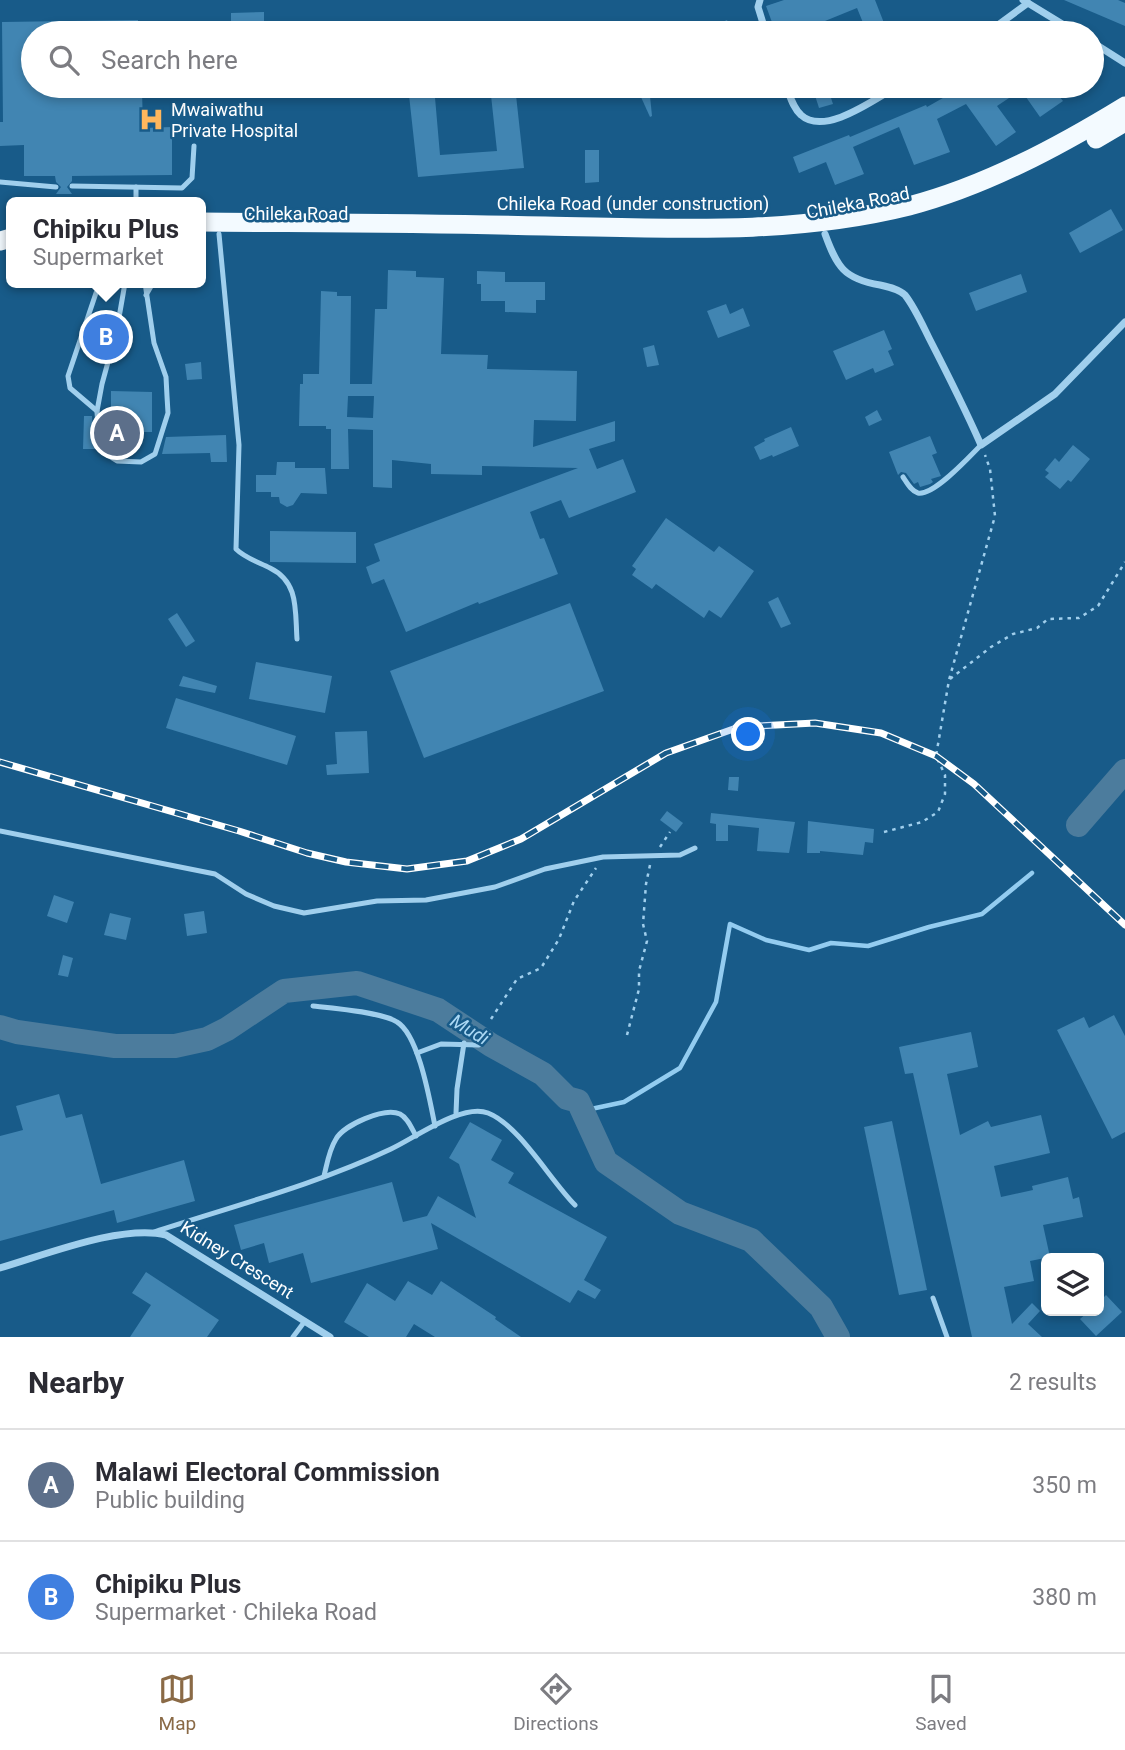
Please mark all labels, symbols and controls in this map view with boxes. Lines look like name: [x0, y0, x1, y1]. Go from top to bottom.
search box: [21, 21, 1104, 98]
icon: search: [45, 41, 83, 79]
text: Search here: [101, 45, 238, 75]
place label: Mwaiwathu Private Hospital: [171, 99, 298, 141]
hospital icon: Mwaiwathu Private Hospital: [137, 106, 165, 134]
street label: Chileka Road: [805, 182, 911, 223]
street label: Chileka Road (under construction): [497, 193, 769, 215]
popup: [6, 197, 206, 288]
street label: Chileka Road: [244, 203, 348, 224]
text: Chipiku Plus: [33, 214, 179, 244]
text: Supermarket: [33, 244, 164, 271]
pin: B: [83, 311, 129, 363]
pin: A: [94, 407, 140, 459]
your location: [731, 717, 765, 751]
water label: Mudi: [446, 1009, 494, 1050]
street label: Kidney Crescent: [177, 1216, 298, 1303]
map controls: [1041, 1253, 1104, 1316]
button: layers: [1041, 1253, 1104, 1316]
text: Nearby: [28, 1365, 124, 1400]
text: 2 results: [1009, 1369, 1097, 1396]
text: Malawi Electoral Commission: [95, 1457, 440, 1487]
text: A: [43, 1472, 59, 1499]
text: 350 m: [1032, 1472, 1097, 1499]
text: Public building: [95, 1487, 245, 1514]
text: Chipiku Plus: [95, 1569, 241, 1599]
text: B: [44, 1584, 58, 1611]
text: 380 m: [1032, 1584, 1097, 1611]
text: Supermarket · Chileka Road: [95, 1599, 377, 1626]
tab: Map: [158, 1670, 196, 1735]
tab: Directions: [513, 1670, 598, 1735]
tab: Saved: [915, 1670, 967, 1735]

